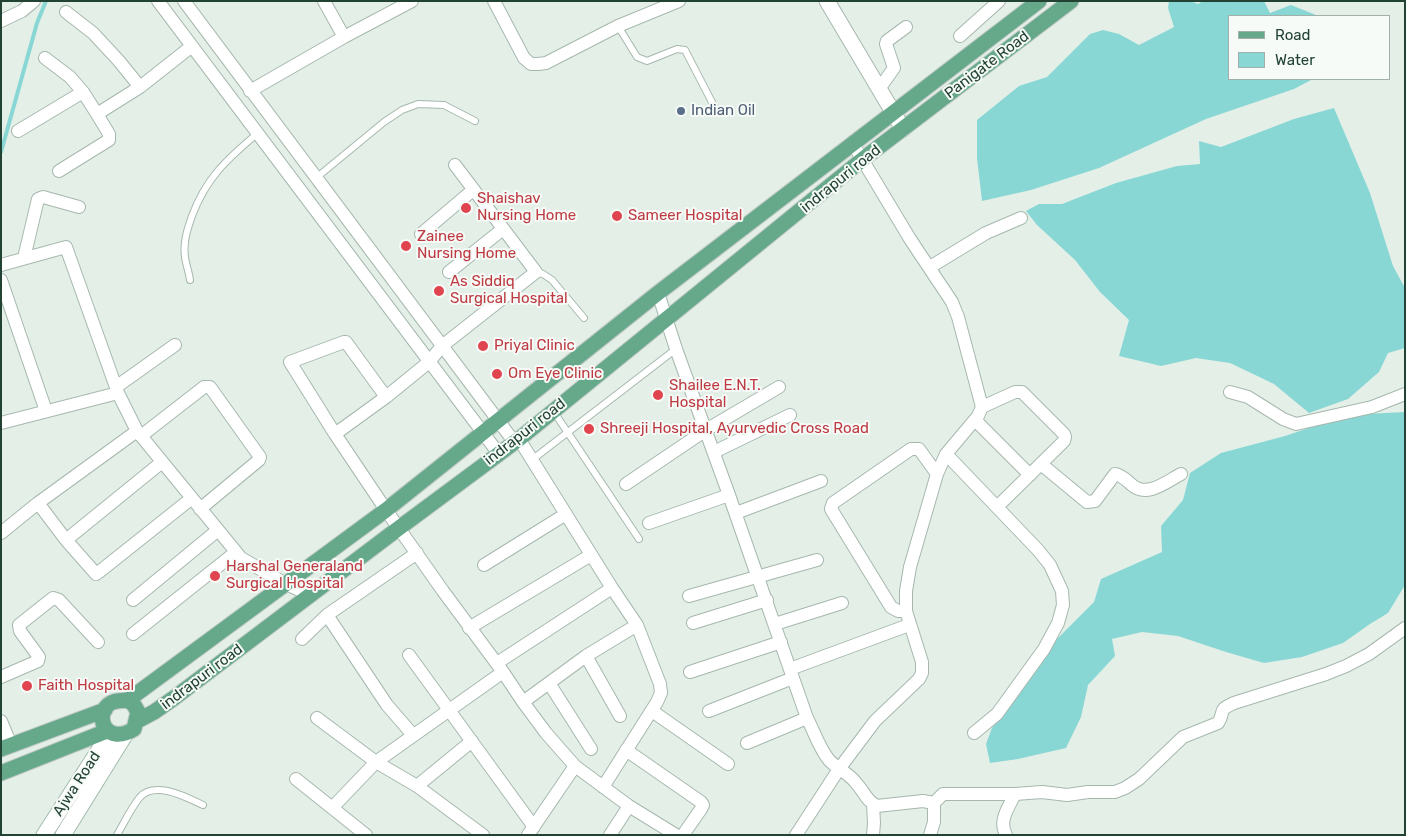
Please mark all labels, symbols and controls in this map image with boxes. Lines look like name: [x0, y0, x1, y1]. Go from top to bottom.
legend: [1228, 15, 1391, 80]
text: Road: [1275, 26, 1311, 44]
street label: Panigate Road: [941, 27, 1033, 103]
text: Water: [1275, 51, 1315, 69]
place label: Indian Oil: [691, 102, 755, 120]
marker: Indian Oil: [675, 105, 687, 117]
street label: indrapuri road: [797, 141, 885, 217]
place label: Shaishav Nursing Home: [477, 190, 576, 225]
marker: Shaishav Nursing Home: [459, 201, 473, 215]
place label: Sameer Hospital: [628, 207, 742, 225]
marker: Sameer Hospital: [610, 209, 624, 223]
place label: Zainee Nursing Home: [417, 228, 516, 263]
marker: Zainee Nursing Home: [399, 239, 413, 253]
place label: As Siddiq Surgical Hospital: [450, 273, 568, 308]
marker: As Siddiq Surgical Hospital: [432, 284, 446, 298]
place label: Priyal Clinic: [494, 337, 575, 355]
marker: Priyal Clinic: [476, 339, 490, 353]
place label: Om Eye Clinic: [508, 365, 602, 383]
marker: Om Eye Clinic: [490, 367, 504, 381]
place label: Shailee E.N.T. Hospital: [669, 377, 761, 412]
marker: Shailee E.N.T. Hospital: [651, 388, 665, 402]
street label: indrapuri road: [481, 395, 569, 469]
place label: Shreeji Hospital, Ayurvedic Cross Road: [600, 420, 869, 438]
marker: Shreeji Hospital, Ayurvedic Cross Road: [582, 422, 596, 436]
place label: Harshal Generaland Surgical Hospital: [226, 558, 363, 593]
marker: Harshal Generaland Surgical Hospital: [208, 569, 222, 583]
street label: indrapuri road: [158, 640, 246, 714]
place label: Faith Hospital: [38, 677, 134, 695]
marker: Faith Hospital: [20, 679, 34, 693]
street label: Ajwa Road: [49, 748, 105, 820]

